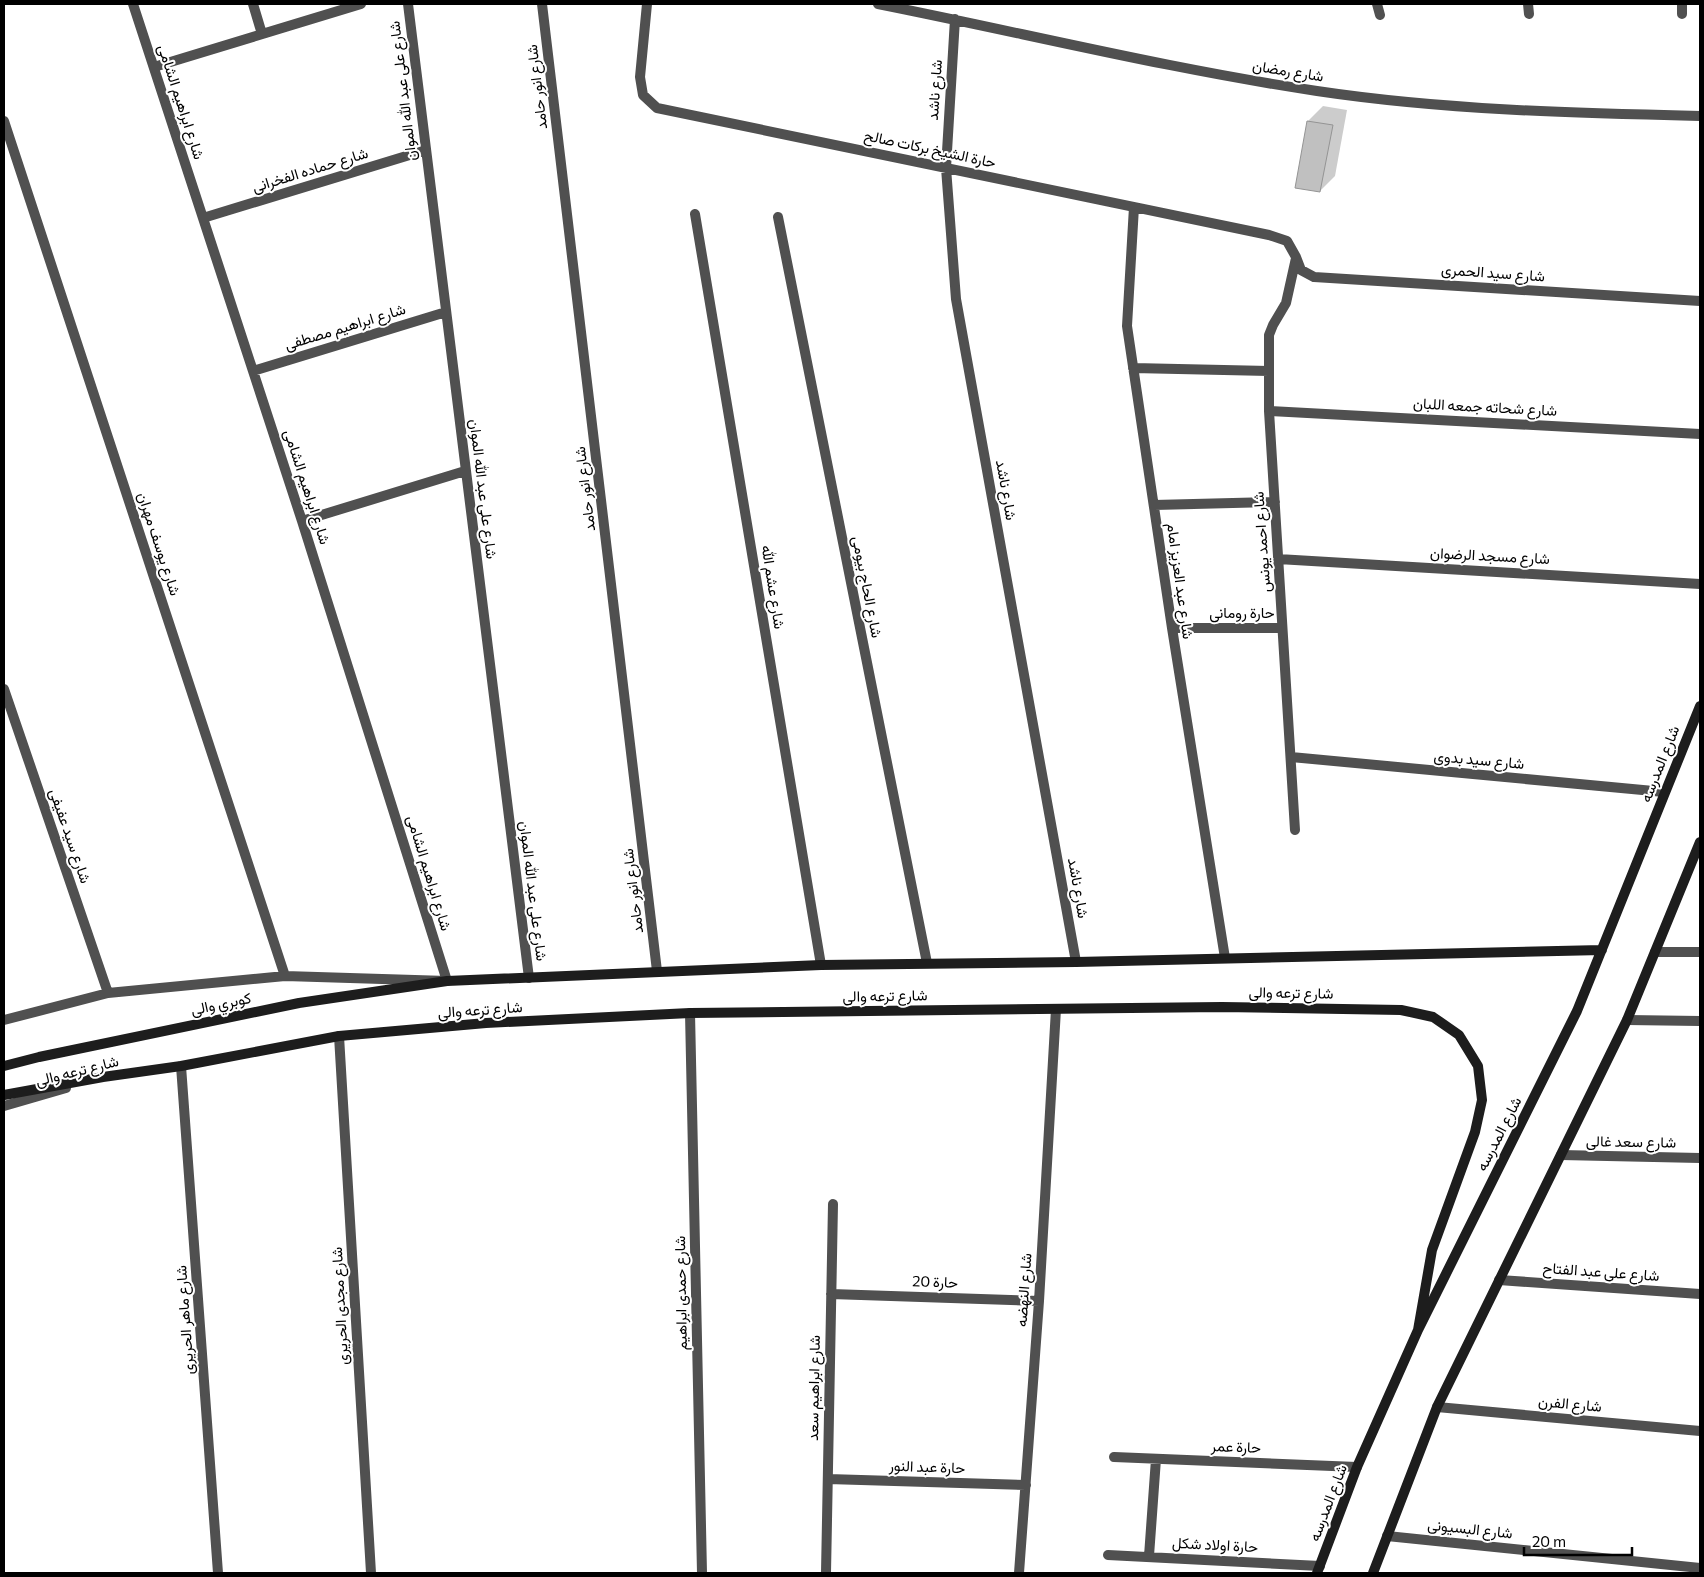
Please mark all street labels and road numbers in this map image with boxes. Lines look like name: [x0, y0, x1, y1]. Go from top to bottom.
street label: شارع على عبد الله الموان: [384, 20, 422, 162]
street label: شارع ابراهيم الشامى: [152, 42, 209, 163]
street label: شارع انور حامد: [522, 43, 553, 131]
street label: شارع رمضان: [1251, 55, 1325, 88]
street label: شارع ناشد: [923, 59, 948, 121]
street label: حارة الشيخ بركات صالح: [862, 125, 998, 174]
street label: شارع حماده الفخرانى: [250, 143, 371, 198]
street label: شارع سيد الحمرى: [1440, 259, 1546, 288]
street label: شارع ابراهيم مصطفى: [282, 299, 408, 356]
street label: شارع شحاته جمعه اللبان: [1412, 393, 1558, 422]
street label: شارع على عبد الله الموان: [464, 418, 502, 560]
street label: شارع ابراهيم الشامى: [278, 427, 335, 548]
street label: شارع انور حامد: [570, 445, 601, 533]
street label: شارع ناشد: [990, 458, 1021, 522]
street label: شارع يوسف مهران: [132, 490, 185, 599]
street label: شارع احمد يونس: [1248, 491, 1276, 593]
street label: شارع عبد العزيز امام: [1161, 522, 1198, 641]
street label: شارع الحاج بيومى: [846, 534, 887, 640]
street label: شارع مسجد الرضوان: [1429, 543, 1551, 570]
street label: شارع عشم الله: [756, 544, 790, 631]
street label: حارة رومانى: [1209, 603, 1275, 623]
street label: شارع المدرسه: [1636, 723, 1685, 806]
street label: شارع سيد بدوى: [1433, 746, 1525, 775]
street label: شارع سيد عفيفى: [43, 786, 96, 887]
street label: شارع ابراهيم الشامى: [401, 813, 456, 934]
street label: شارع على عبد الله الموان: [514, 820, 552, 962]
street label: شارع انور حامد: [618, 847, 649, 935]
street label: شارع ناشد: [1062, 856, 1093, 920]
street label: شارع ترعه والى: [1248, 982, 1334, 1005]
street label: شارع ترعه والى: [842, 985, 928, 1008]
street label: كوبري والى: [189, 988, 254, 1023]
street label: شارع ترعه والى: [437, 997, 523, 1024]
street label: شارع ترعه والى: [33, 1051, 121, 1092]
street label: شارع المدرسه: [1472, 1093, 1527, 1175]
street label: شارع سعد غالى: [1586, 1131, 1676, 1154]
street label: شارع حمدى ابراهيم: [670, 1235, 693, 1350]
street label: شارع مجدى الحريرى: [327, 1246, 354, 1365]
street label: شارع النهضه: [1011, 1252, 1038, 1328]
street label: شارع على عبد الفتاح: [1542, 1258, 1660, 1287]
street label: شارع ماهر الحريرى: [171, 1264, 200, 1375]
street label: حارة 20: [912, 1271, 958, 1292]
street label: شارع ابراهيم سعد: [803, 1335, 826, 1441]
street label: شارع الفرن: [1537, 1391, 1603, 1418]
street label: حارة عمر: [1210, 1436, 1261, 1457]
street label: حارة عبد النور: [888, 1456, 965, 1477]
street label: شارع المدرسه: [1304, 1461, 1353, 1545]
street label: شارع البسيونى: [1426, 1515, 1514, 1544]
street label: حارة اولاد شكل: [1172, 1533, 1258, 1556]

